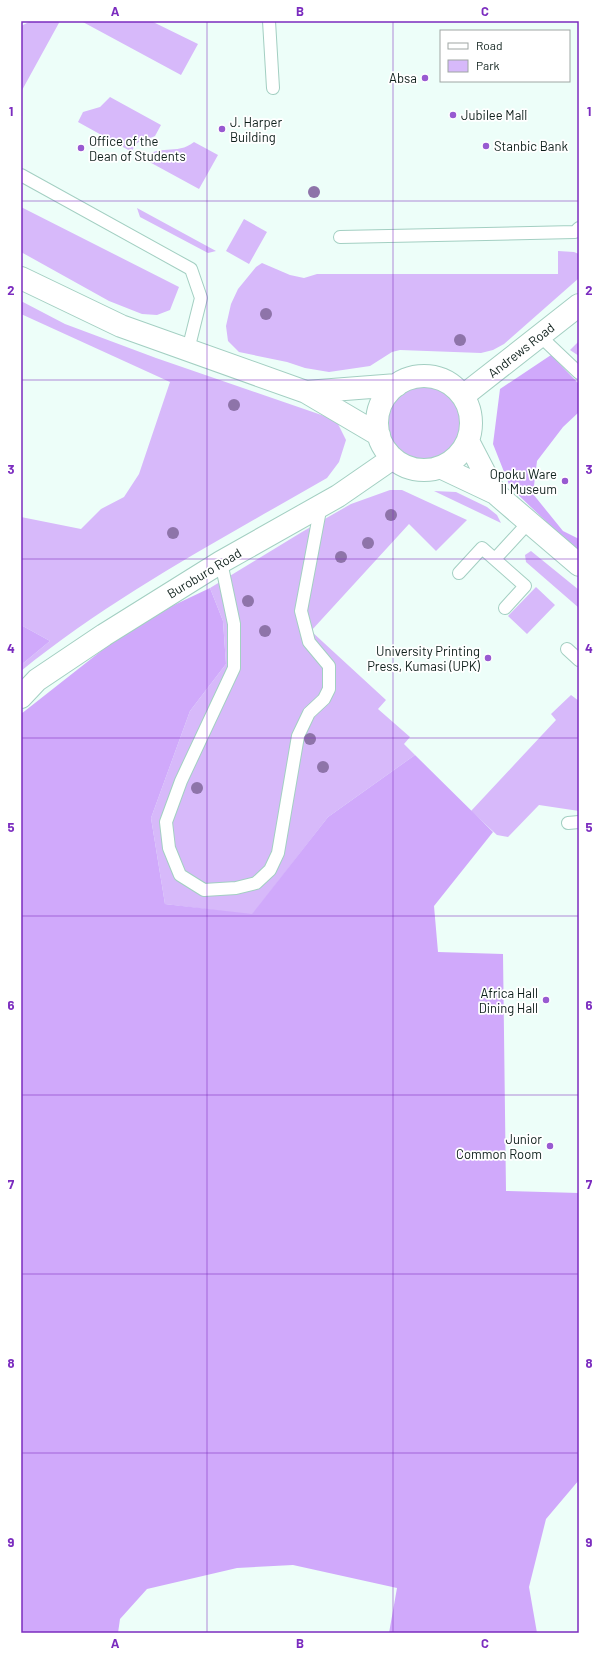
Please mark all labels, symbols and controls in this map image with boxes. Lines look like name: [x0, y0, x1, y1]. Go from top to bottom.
text: A: [111, 3, 120, 19]
text: B: [296, 3, 304, 19]
text: C: [481, 3, 489, 19]
legend: [440, 30, 570, 82]
text: Road: [476, 38, 503, 52]
text: Park: [476, 58, 500, 72]
place label: Absa: [389, 70, 417, 86]
marker: Absa: [420, 73, 430, 83]
text: 1: [9, 103, 13, 119]
text: 1: [587, 103, 591, 119]
place label: Jubilee Mall: [461, 107, 527, 123]
marker: Jubilee Mall: [448, 110, 458, 120]
place label: J. Harper Building: [230, 114, 282, 145]
marker: J. Harper Building: [217, 124, 227, 134]
place label: Office of the Dean of Students: [89, 133, 186, 164]
place label: Stanbic Bank: [494, 138, 568, 154]
marker: Stanbic Bank: [481, 141, 491, 151]
marker: Office of the Dean of Students: [76, 143, 86, 153]
text: 2: [7, 282, 15, 298]
text: 2: [585, 282, 593, 298]
street label: Andrews Road: [485, 319, 557, 381]
text: 3: [7, 461, 15, 477]
text: 3: [585, 461, 593, 477]
place label: Opoku Ware II Museum: [490, 466, 557, 497]
marker: Opoku Ware II Museum: [560, 476, 570, 486]
street label: Buroburo Road: [164, 545, 244, 601]
text: 4: [7, 640, 15, 656]
text: 4: [585, 640, 593, 656]
place label: University Printing Press, Kumasi (UPK): [367, 643, 481, 674]
marker: University Printing Press, Kumasi (UPK): [483, 653, 493, 663]
text: 5: [7, 819, 15, 835]
text: 5: [585, 819, 593, 835]
place label: Africa Hall Dining Hall: [479, 985, 538, 1016]
marker: Africa Hall Dining Hall: [541, 995, 551, 1005]
text: 6: [8, 997, 15, 1013]
text: 6: [586, 997, 593, 1013]
place label: Junior Common Room: [456, 1131, 542, 1162]
marker: Junior Common Room: [545, 1141, 555, 1151]
text: 7: [8, 1176, 15, 1192]
text: 7: [586, 1176, 593, 1192]
text: 8: [7, 1355, 15, 1371]
text: 8: [585, 1355, 593, 1371]
text: 9: [8, 1534, 15, 1550]
text: 9: [586, 1534, 593, 1550]
text: A: [111, 1635, 120, 1651]
text: B: [296, 1635, 304, 1651]
text: C: [481, 1635, 489, 1651]

